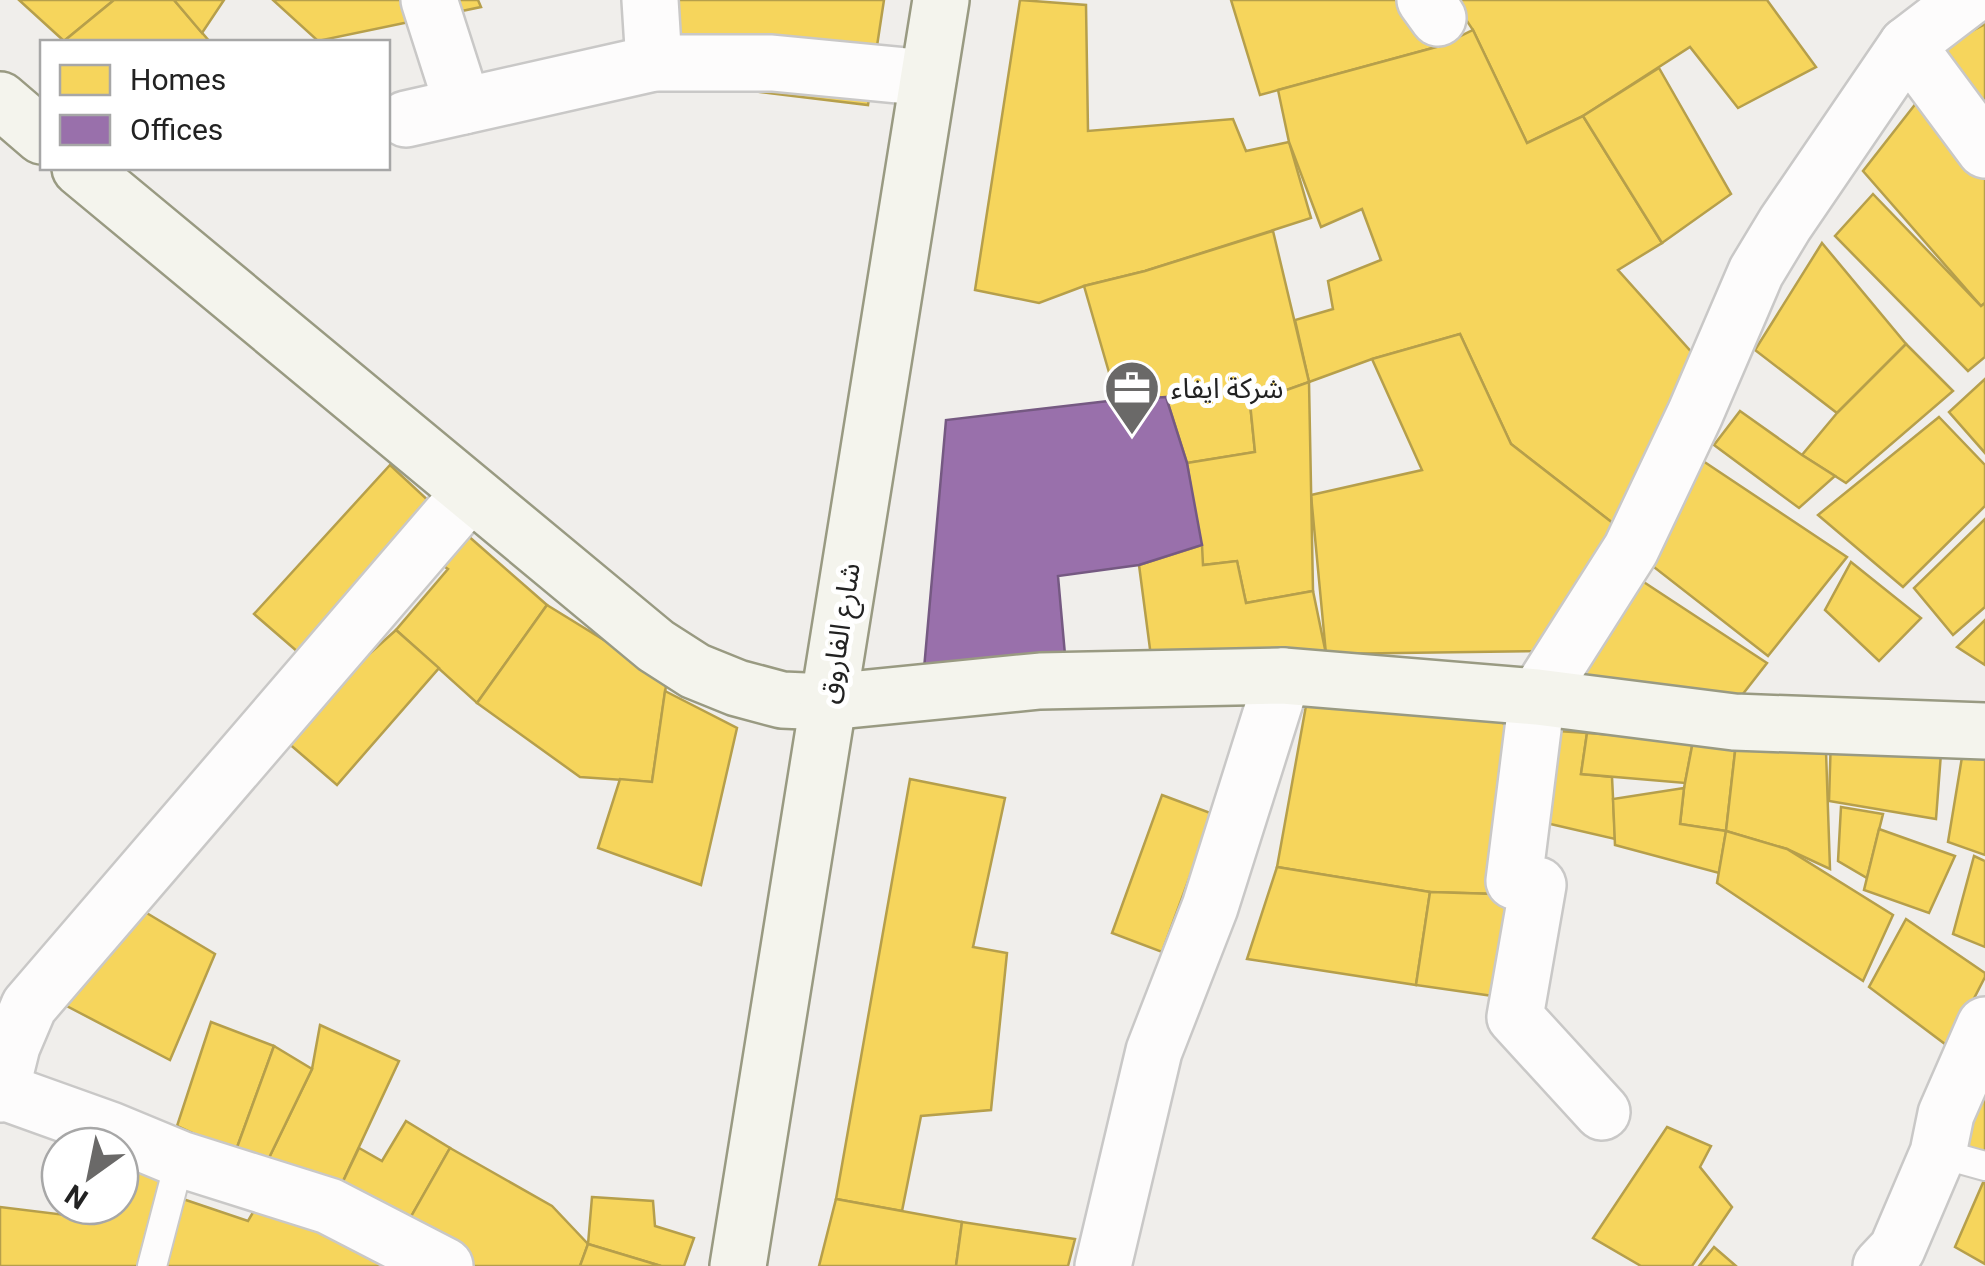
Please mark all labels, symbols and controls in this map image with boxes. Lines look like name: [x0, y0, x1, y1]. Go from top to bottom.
legend: [40, 40, 390, 170]
text: Homes: [130, 62, 226, 97]
text: Offices: [130, 112, 223, 147]
office icon: شركة ايفاء: [1102, 358, 1162, 437]
place label: شركة ايفاء: [1171, 372, 1284, 405]
street label: شارع الفاروق: [812, 560, 871, 706]
north arrow: [40, 1126, 140, 1226]
text: N: [59, 1177, 94, 1216]

